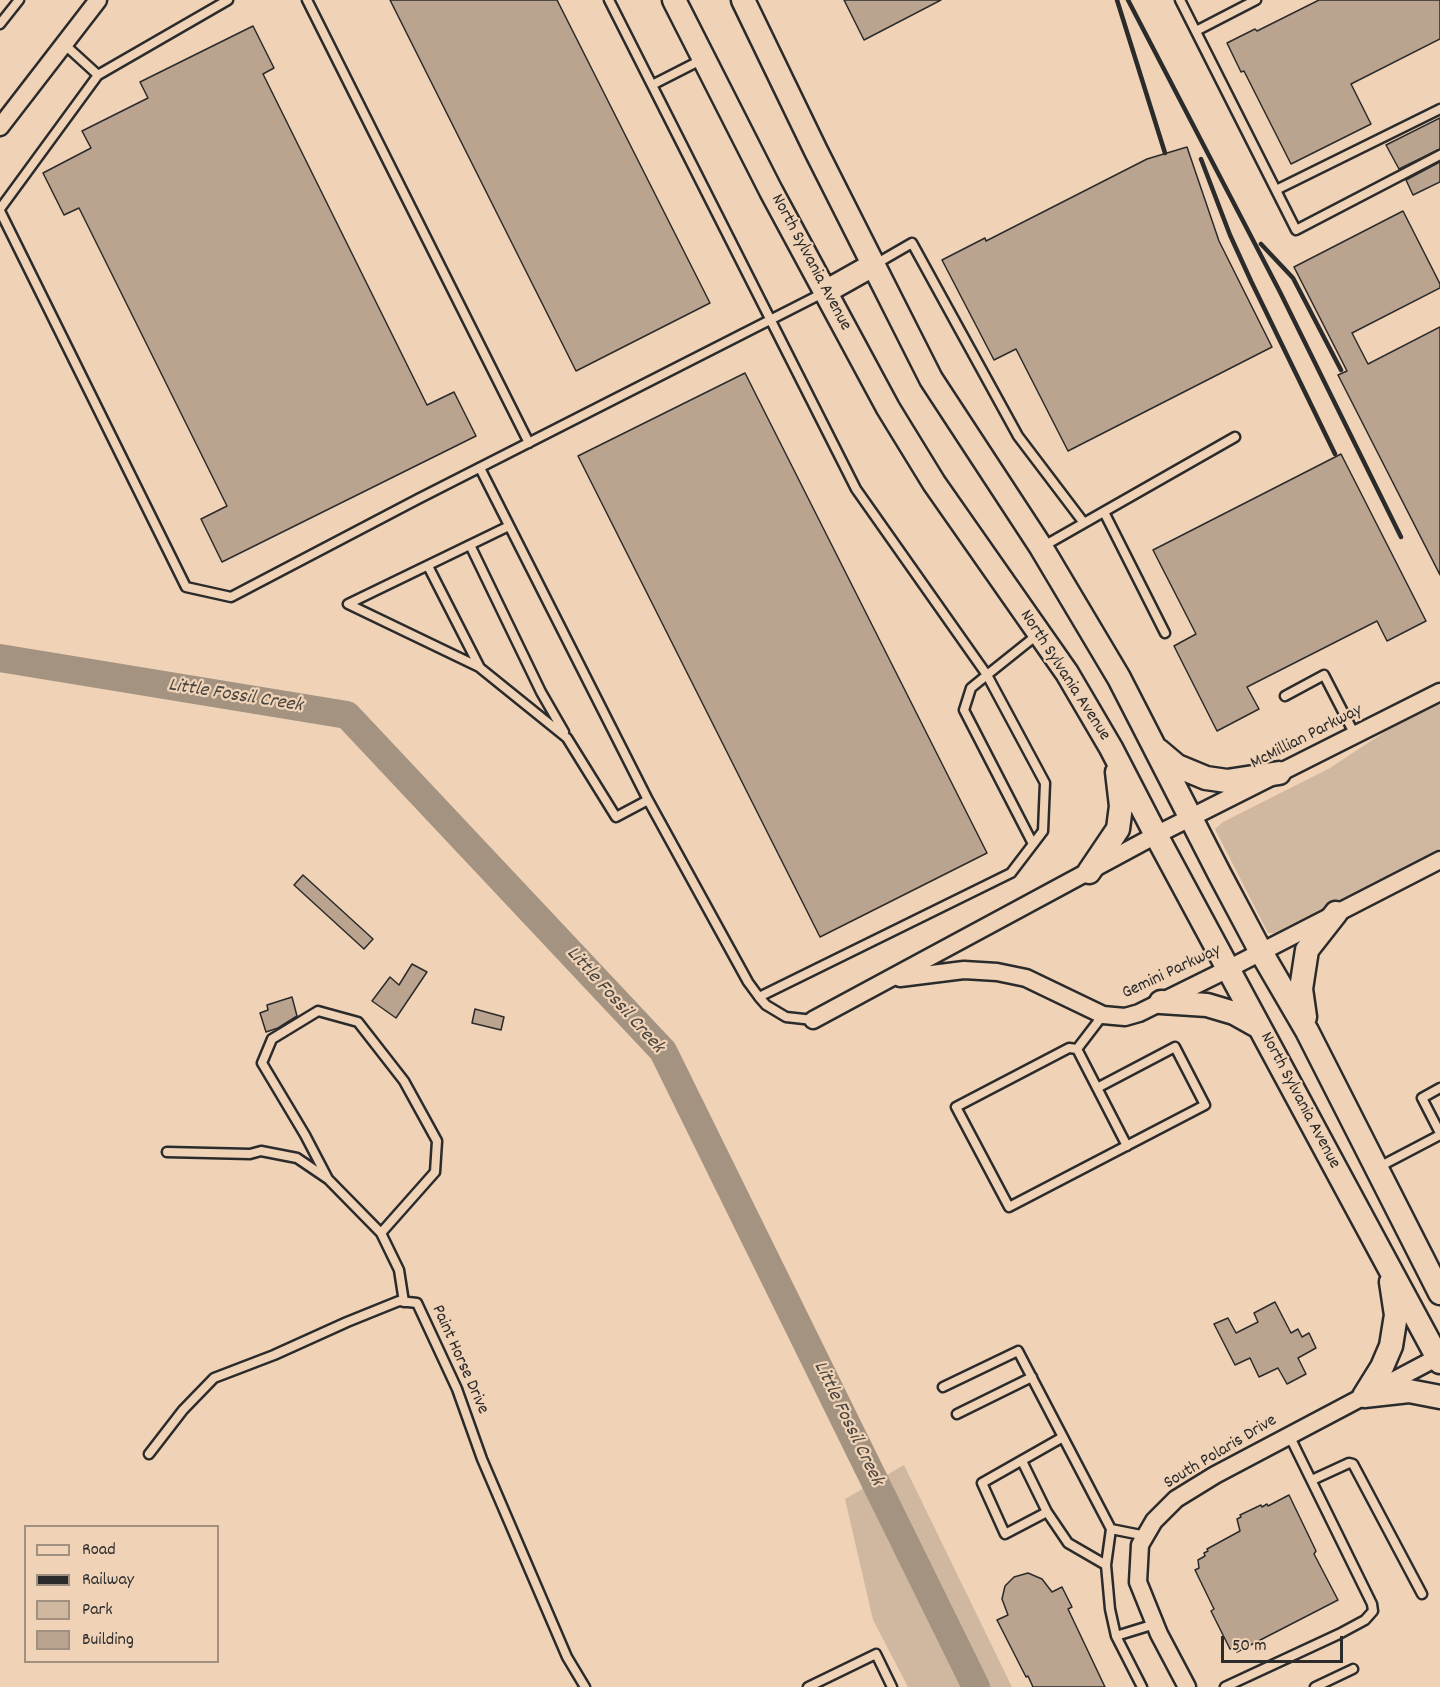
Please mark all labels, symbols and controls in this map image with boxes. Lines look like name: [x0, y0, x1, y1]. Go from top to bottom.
street label: North Sylvania Avenue: [765, 191, 855, 335]
street label: North Sylvania Avenue: [1014, 607, 1114, 745]
water label: Little Fossil Creek: [166, 675, 304, 719]
street label: McMillian Parkway: [1248, 701, 1366, 775]
street label: Gemini Parkway: [1119, 941, 1225, 1005]
water label: Little Fossil Creek: [560, 943, 668, 1059]
street label: North Sylvania Avenue: [1254, 1029, 1344, 1173]
street label: Paint Horse Drive: [425, 1302, 493, 1418]
water label: Little Fossil Creek: [807, 1358, 887, 1490]
street label: South Polaris Drive: [1161, 1411, 1281, 1495]
legend: [24, 1525, 219, 1663]
text: Road: [82, 1538, 116, 1563]
text: Railway: [82, 1568, 134, 1593]
text: Park: [82, 1598, 113, 1623]
scale bar: [1224, 1624, 1346, 1662]
text: Building: [82, 1628, 134, 1653]
text: 50 m: [1232, 1634, 1267, 1659]

